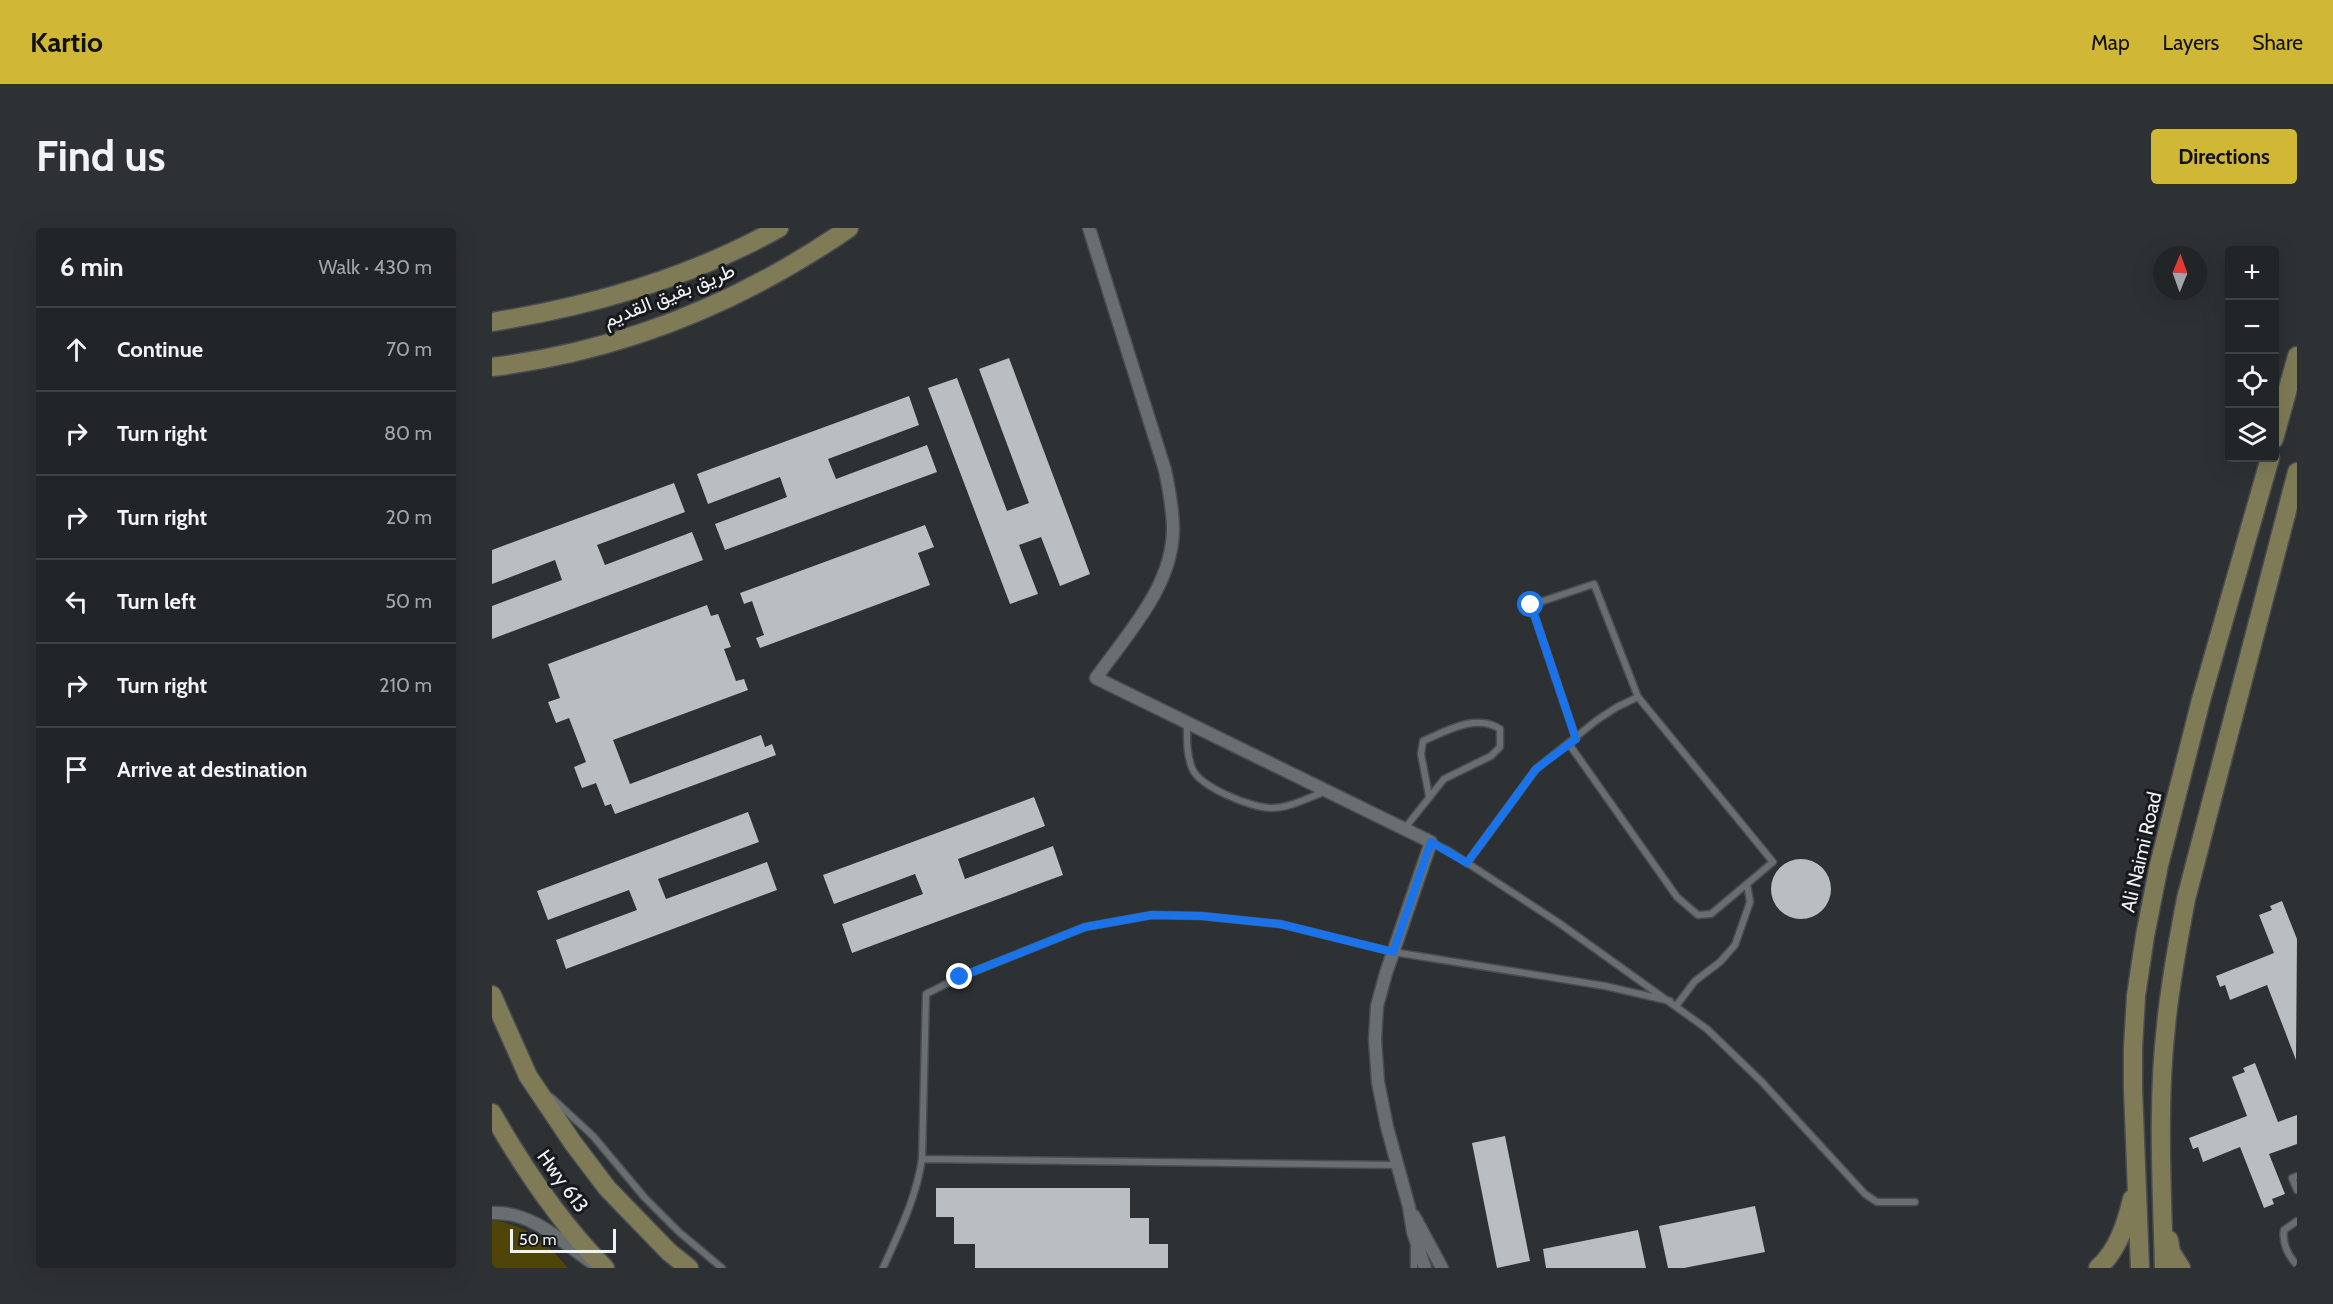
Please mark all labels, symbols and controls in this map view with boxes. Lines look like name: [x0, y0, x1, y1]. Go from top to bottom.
text: Kartio: [30, 25, 103, 59]
text: Map: [2091, 30, 2130, 55]
text: Layers: [2163, 30, 2219, 55]
text: Share: [2252, 30, 2303, 55]
button: Directions: [2151, 129, 2297, 184]
text: Find us: [36, 130, 165, 182]
north arrow: [2153, 246, 2207, 300]
map controls: [2225, 246, 2279, 462]
button: +: [2225, 246, 2279, 300]
text: 6 min: [60, 251, 124, 283]
text: Walk · 430 m: [318, 255, 432, 279]
street label: طريق بقيق القديم: [600, 258, 739, 333]
button: −: [2225, 300, 2279, 354]
icon: ahead: [60, 333, 93, 366]
text: Continue: [117, 336, 203, 363]
text: 70 m: [386, 337, 432, 361]
button: locate: [2225, 354, 2279, 408]
button: layers: [2225, 408, 2279, 462]
icon: right: [60, 417, 93, 450]
text: Turn right: [117, 420, 207, 447]
text: 80 m: [384, 421, 432, 445]
icon: right: [60, 501, 93, 534]
text: Turn right: [117, 504, 207, 531]
text: 20 m: [386, 505, 432, 529]
icon: left: [60, 585, 93, 618]
text: Turn left: [117, 588, 196, 615]
text: 50 m: [385, 589, 432, 613]
route start: [1517, 591, 1543, 617]
icon: right: [60, 669, 93, 702]
text: Turn right: [117, 672, 207, 699]
text: 210 m: [379, 673, 432, 697]
icon: arrive: [60, 753, 93, 786]
text: Arrive at destination: [117, 756, 307, 783]
street label: Ali Naimi Road: [2115, 789, 2167, 915]
route end: [946, 963, 972, 989]
street label: Hwy 613: [532, 1145, 594, 1217]
scale bar: [510, 1226, 616, 1254]
text: 50 m: [519, 1230, 556, 1249]

